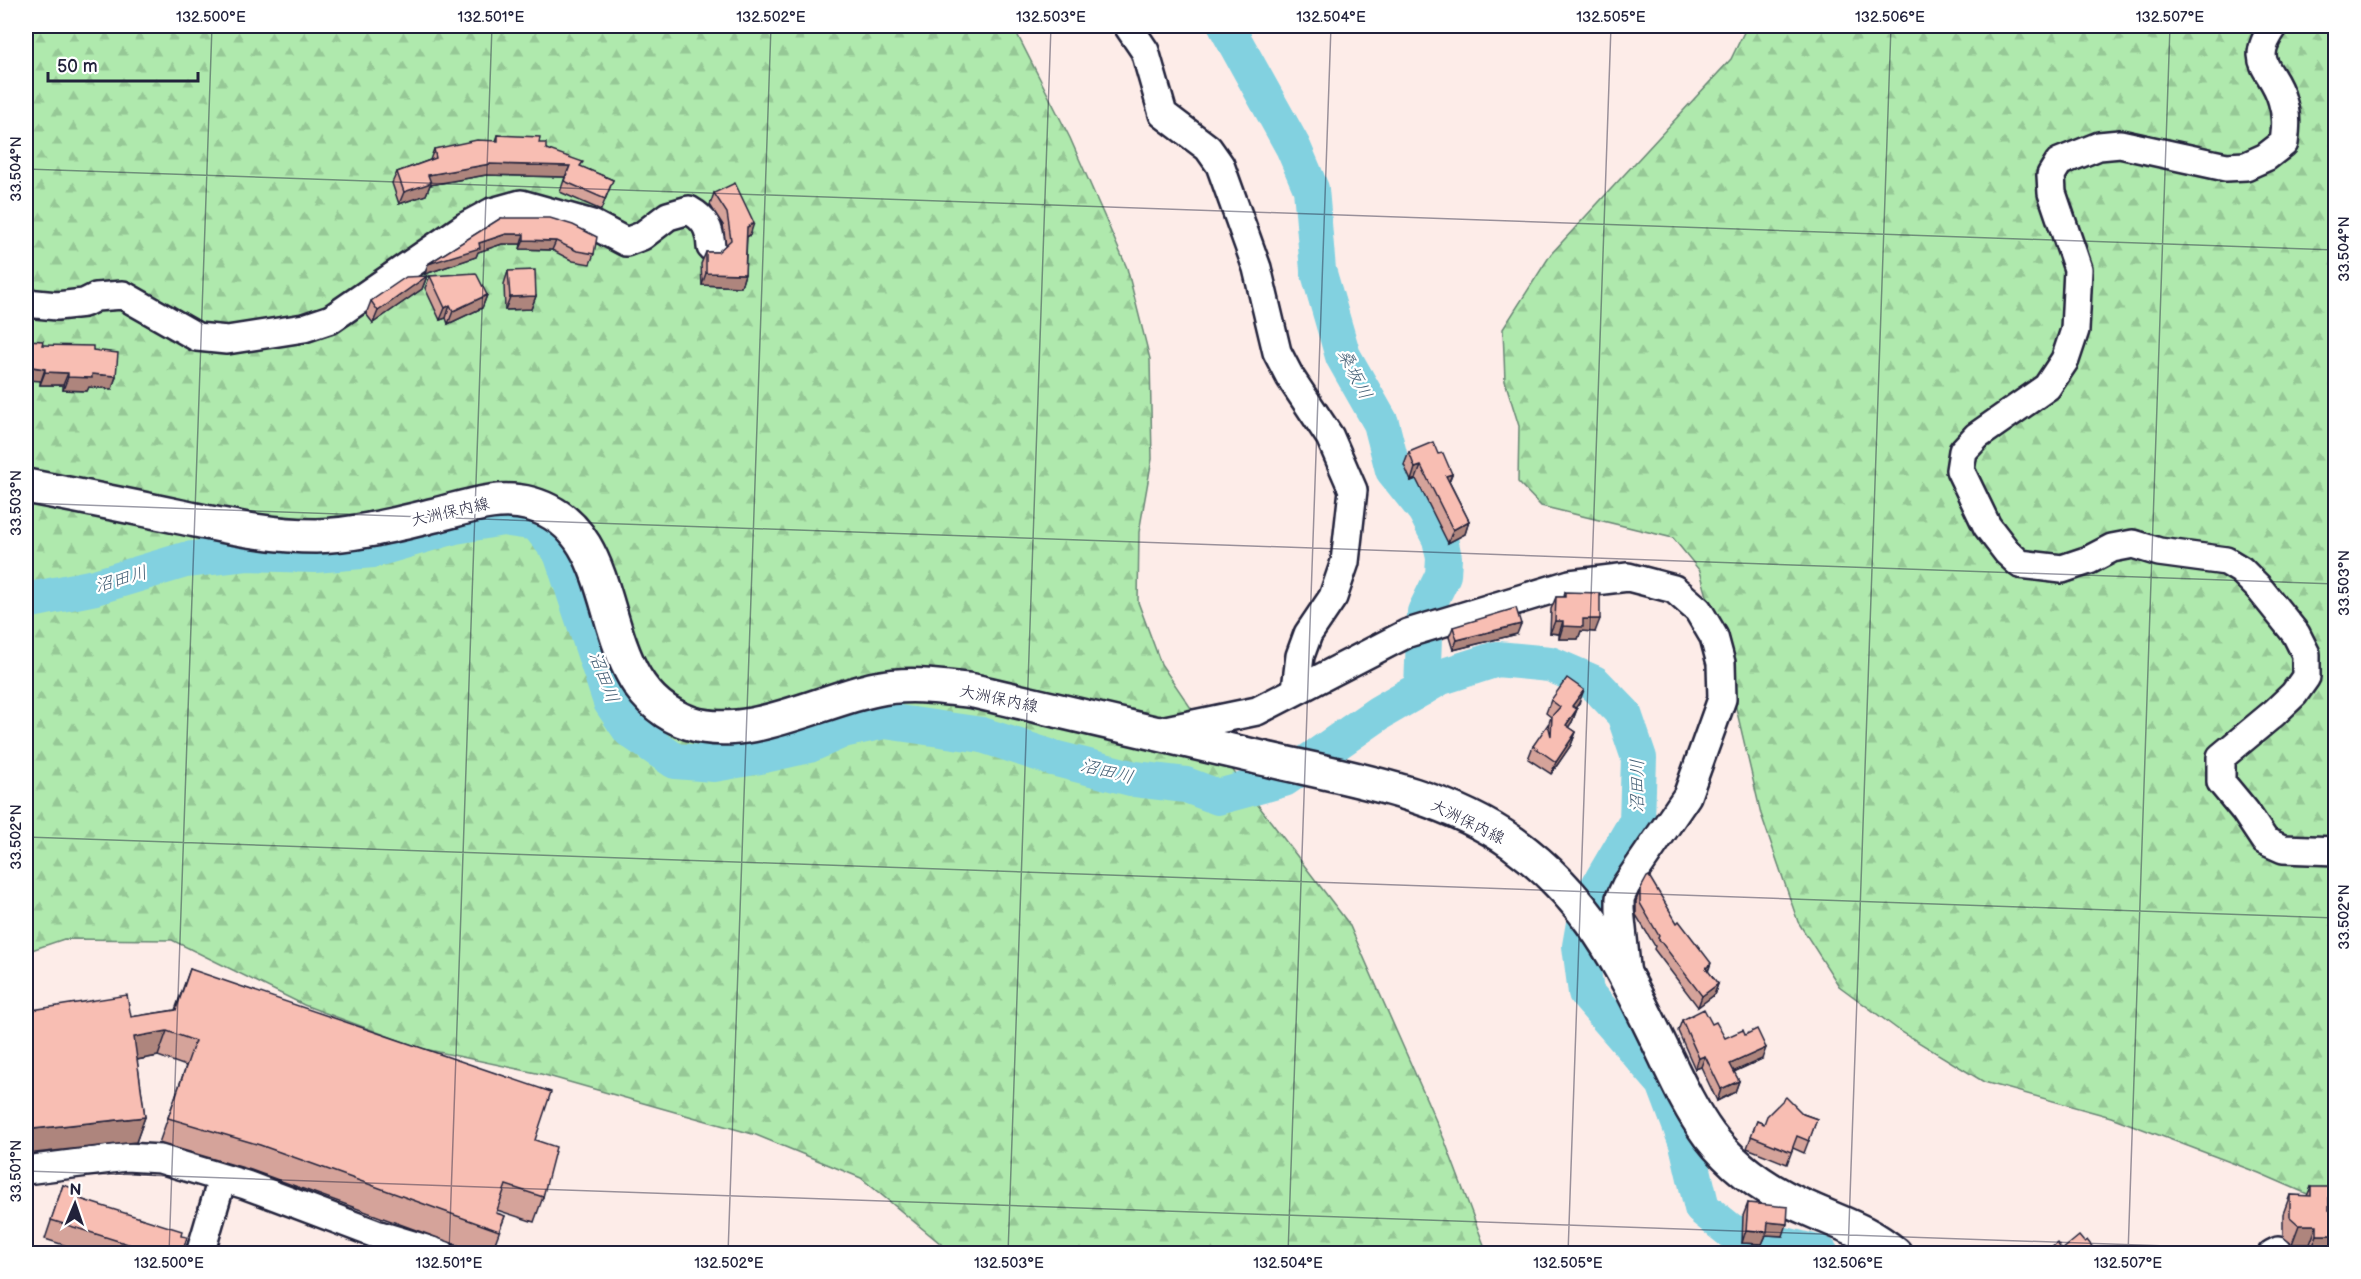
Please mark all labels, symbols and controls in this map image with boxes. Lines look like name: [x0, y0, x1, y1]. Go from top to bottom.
text: 132.500°E: [176, 8, 246, 27]
text: 132.501°E: [458, 8, 525, 27]
text: 132.502°E: [736, 8, 806, 27]
text: 132.503°E: [1016, 8, 1086, 27]
text: 132.504°E: [1296, 8, 1366, 27]
text: 132.505°E: [1576, 8, 1646, 27]
text: 132.506°E: [1855, 8, 1925, 27]
text: 132.507°E: [2136, 8, 2204, 27]
scale bar: [48, 45, 198, 83]
text: 50 m: [57, 56, 98, 77]
text: 33.504°N: [7, 136, 26, 202]
text: 33.504°N: [2335, 216, 2354, 282]
water label: 桑坂川: [1333, 345, 1376, 403]
text: 33.503°N: [7, 470, 26, 536]
street label: 大洲保内線: [409, 494, 491, 531]
text: 33.503°N: [2335, 550, 2354, 616]
water label: 沼田川: [92, 562, 150, 597]
water label: 沼田川: [584, 648, 623, 706]
street label: 大洲保内線: [958, 682, 1040, 717]
water label: 沼田川: [1078, 755, 1136, 788]
water label: 沼田川: [1627, 759, 1648, 813]
street label: 大洲保内線: [1427, 796, 1507, 848]
text: 33.502°N: [7, 804, 26, 870]
text: 33.502°N: [2335, 884, 2354, 950]
text: 33.501°N: [7, 1140, 26, 1202]
north arrow: [45, 1174, 105, 1234]
text: N: [69, 1181, 82, 1200]
text: 132.500°E: [134, 1254, 204, 1273]
text: 132.501°E: [416, 1254, 483, 1273]
text: 132.502°E: [694, 1254, 764, 1273]
text: 132.503°E: [974, 1254, 1044, 1273]
text: 132.504°E: [1253, 1254, 1323, 1273]
text: 132.505°E: [1533, 1254, 1603, 1273]
text: 132.506°E: [1813, 1254, 1883, 1273]
text: 132.507°E: [2094, 1254, 2162, 1273]

